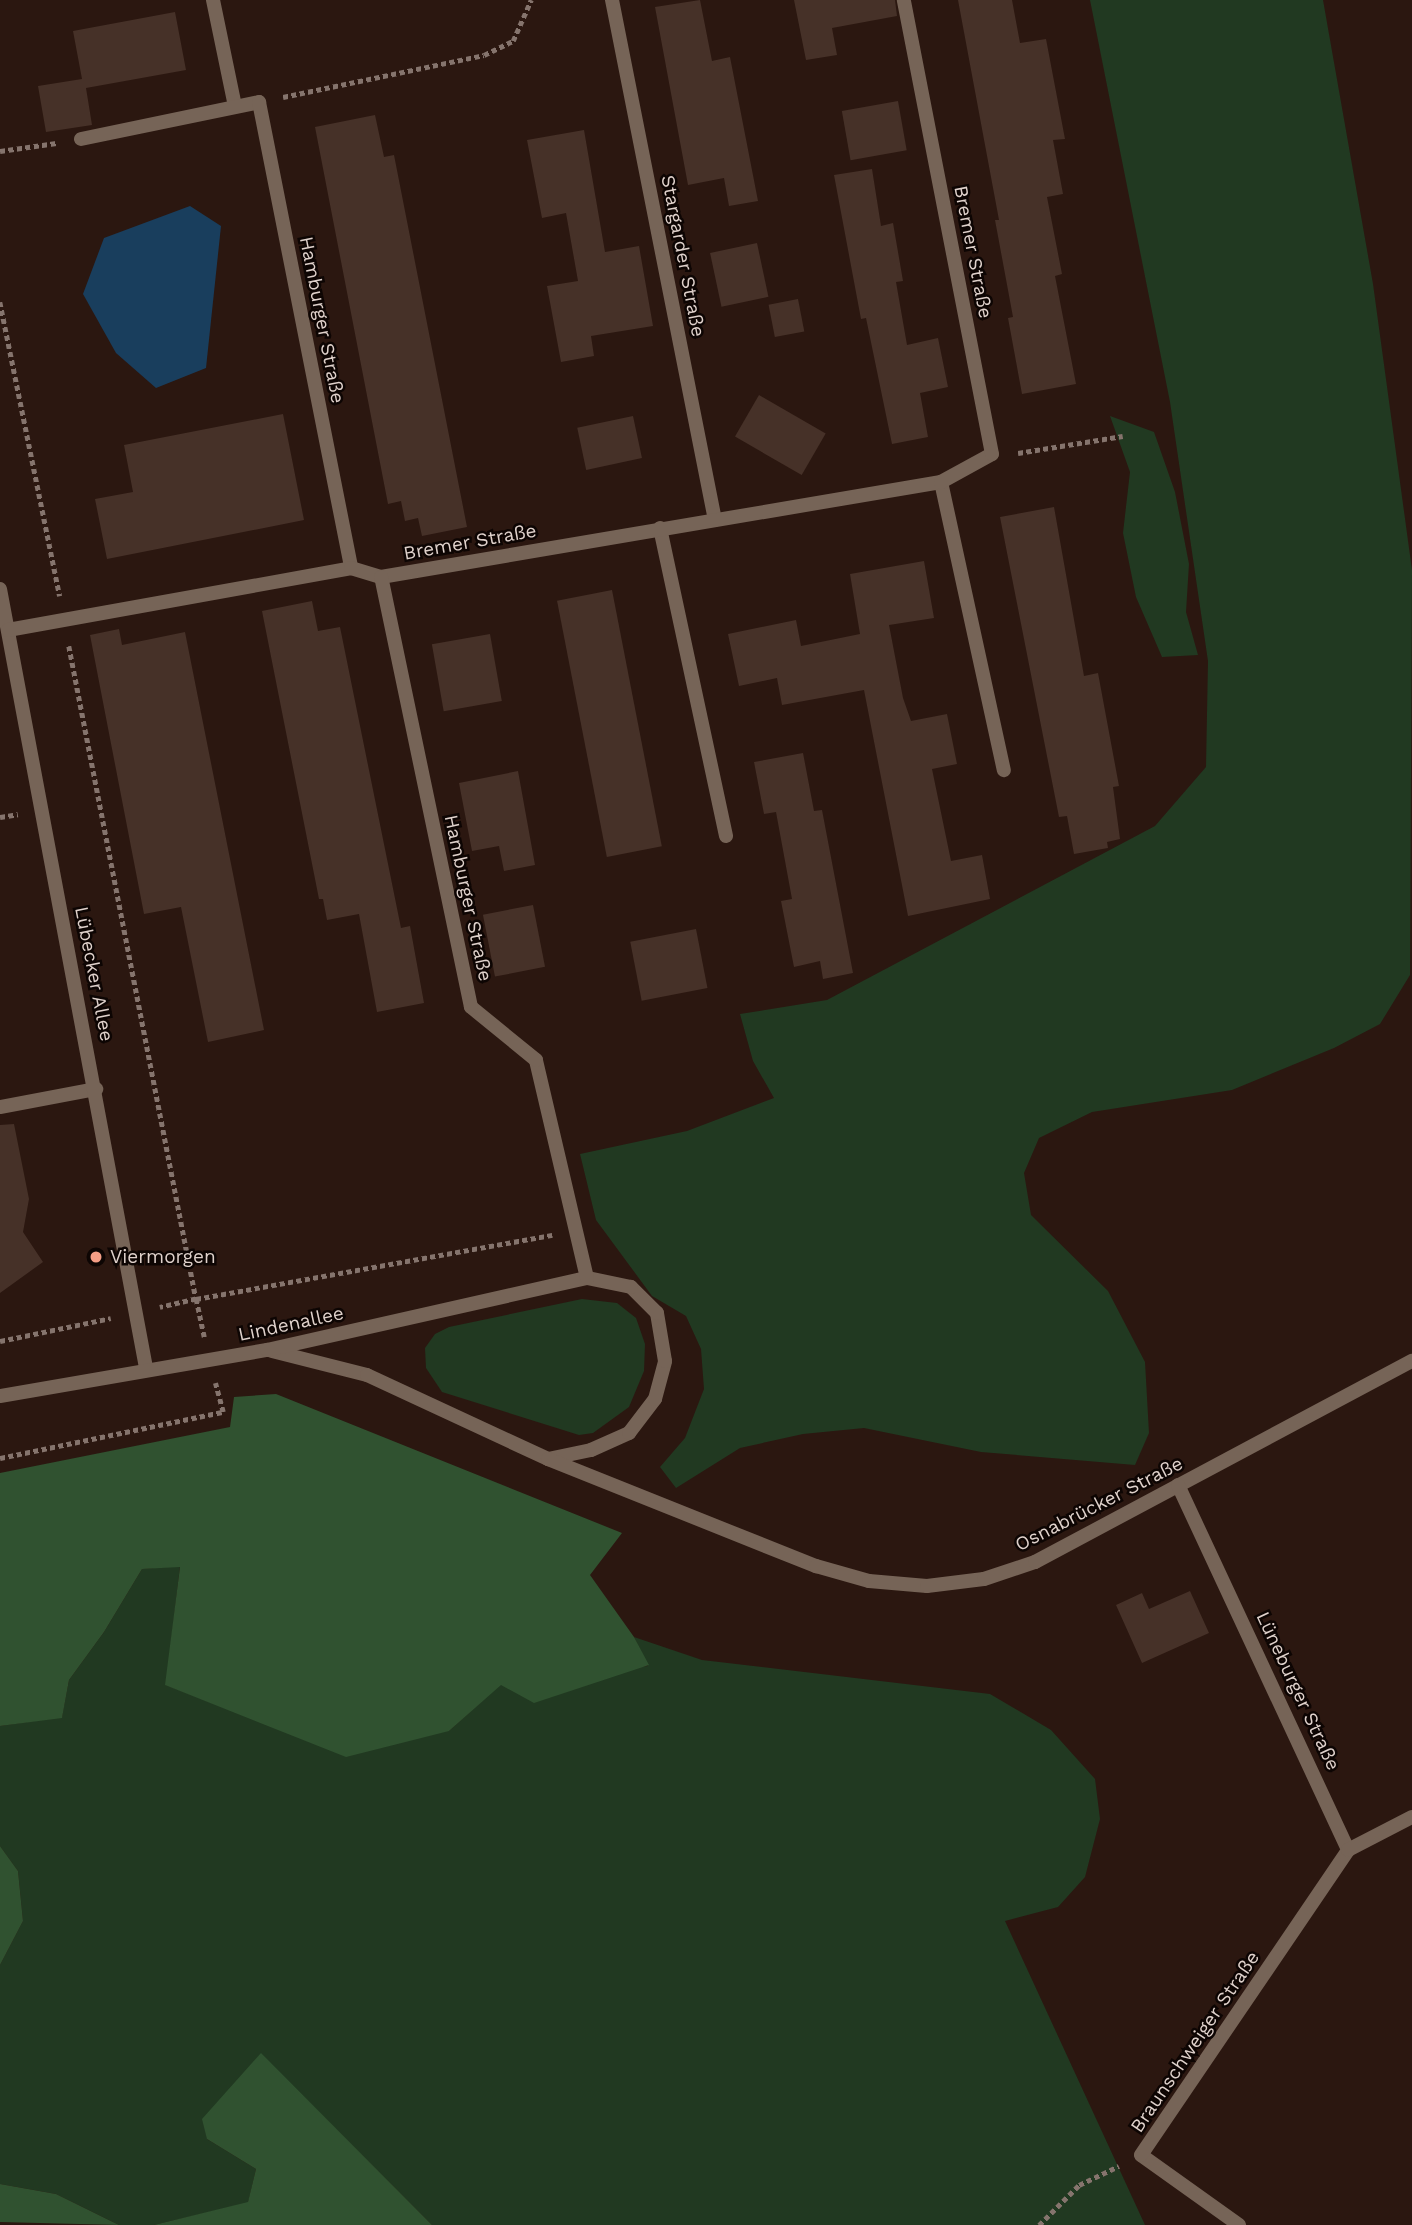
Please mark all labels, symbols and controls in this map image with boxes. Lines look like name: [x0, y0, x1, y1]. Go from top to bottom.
street label: Stargarder Straße: [656, 173, 710, 339]
street label: Bremer Straße: [949, 183, 997, 321]
street label: Hamburger Straße: [295, 234, 349, 406]
street label: Bremer Straße: [401, 519, 539, 565]
street label: Hamburger Straße: [439, 813, 497, 983]
street label: Lübecker Allee: [70, 904, 118, 1044]
place label: Viermorgen: [110, 1246, 216, 1268]
marker: Viermorgen: [88, 1249, 104, 1265]
street label: Lindenallee: [236, 1302, 346, 1346]
street label: Osnabrücker Straße: [1011, 1452, 1187, 1556]
street label: Lüneburger Straße: [1251, 1608, 1345, 1774]
street label: Braunschweiger Straße: [1126, 1947, 1264, 2137]

